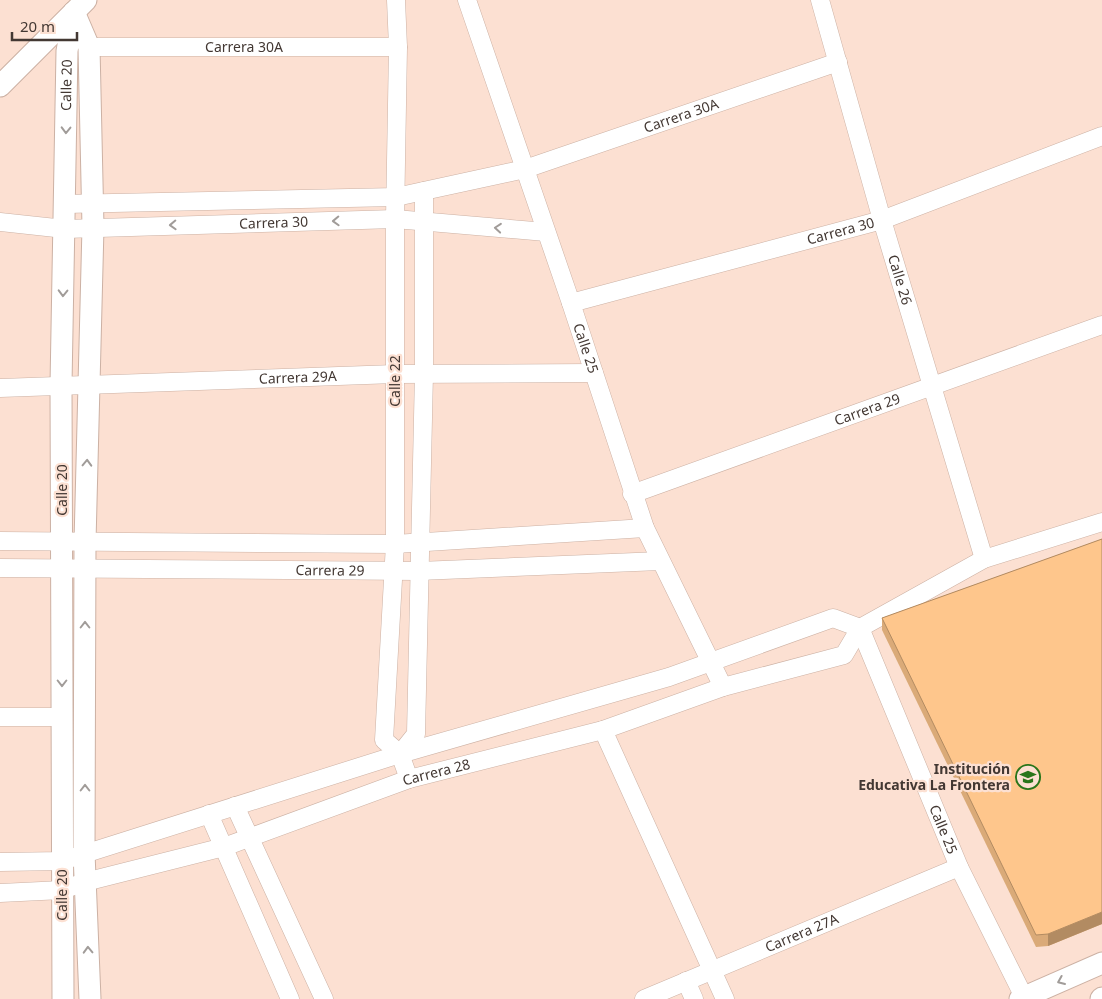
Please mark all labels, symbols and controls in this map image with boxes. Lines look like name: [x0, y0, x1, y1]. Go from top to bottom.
scale bar: [12, 10, 78, 42]
text: 20 m: [20, 16, 55, 36]
street label: Carrera 30A: [205, 37, 283, 56]
street label: Calle 20: [56, 59, 76, 111]
street label: Carrera 30A: [641, 94, 721, 137]
one-way arrow: [61, 126, 71, 134]
street label: Carrera 30: [239, 212, 308, 233]
street label: Carrera 30: [805, 213, 876, 249]
one-way arrow: [331, 215, 339, 226]
one-way arrow: [169, 220, 177, 230]
one-way arrow: [493, 223, 501, 234]
street label: Calle 26: [884, 252, 917, 307]
one-way arrow: [58, 289, 68, 297]
street label: Calle 25: [569, 321, 603, 376]
street label: Calle 22: [385, 355, 404, 407]
street label: Carrera 29A: [259, 366, 337, 388]
street label: Carrera 29: [831, 388, 903, 430]
one-way arrow: [82, 459, 92, 466]
street label: Calle 20: [52, 464, 71, 516]
street label: Carrera 29: [295, 560, 365, 580]
one-way arrow: [80, 621, 90, 629]
one-way arrow: [57, 679, 67, 687]
street label: Carrera 28: [400, 754, 472, 790]
place label: Institución Educativa La Frontera: [858, 759, 1010, 794]
school or university icon: Institución Educativa La Frontera: [1015, 764, 1041, 790]
one-way arrow: [79, 784, 90, 792]
street label: Calle 25: [925, 802, 963, 857]
street label: Calle 20: [52, 869, 71, 921]
street label: Carrera 27A: [762, 909, 841, 956]
one-way arrow: [82, 946, 93, 954]
one-way arrow: [1057, 975, 1066, 986]

